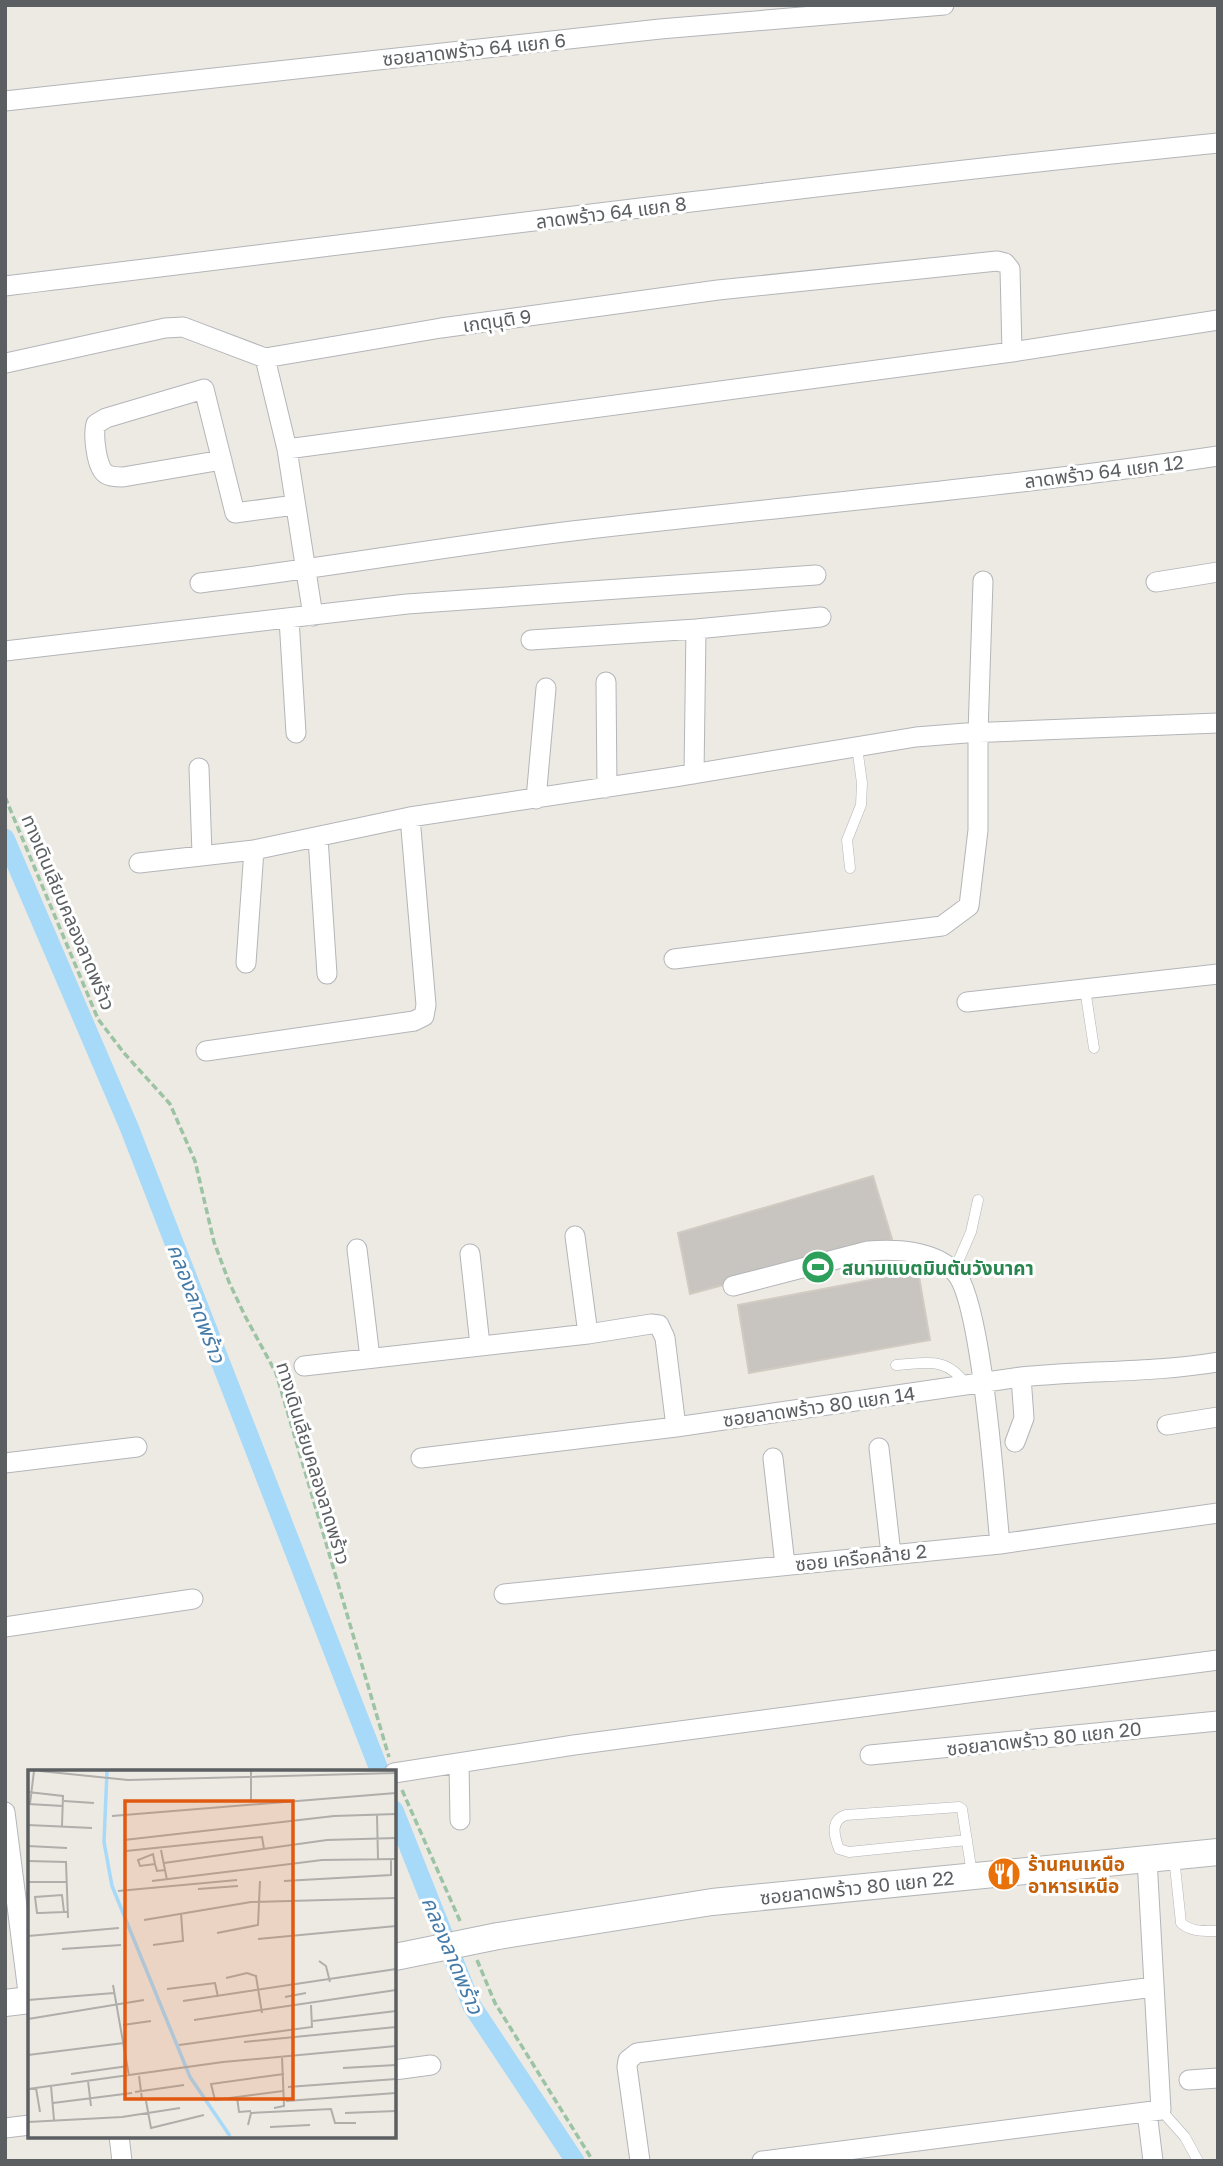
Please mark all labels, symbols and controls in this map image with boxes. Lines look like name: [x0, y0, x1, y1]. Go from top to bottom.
street label: ซอยลาดพร้าว 64 แยก 6: [381, 28, 567, 70]
street label: ลาดพร้าว 64 แยก 8: [534, 191, 688, 233]
street label: เกตุนุติ 9: [461, 304, 533, 337]
street label: ลาดพร้าว 64 แยก 12: [1023, 450, 1185, 492]
street label: ทางเดินเลียบคลองลาดพร้าว: [17, 811, 121, 1013]
water label: คลองลาดพร้าว: [162, 1240, 232, 1367]
sports icon: สนามแบตมินตันวังนาคา: [799, 1248, 837, 1286]
place label: สนามแบตมินตันวังนาคา: [842, 1256, 1034, 1279]
street label: ทางเดินเลียบคลองลาดพร้าว: [272, 1359, 356, 1567]
street label: ซอยลาดพร้าว 80 แยก 14: [721, 1381, 917, 1431]
street label: ซอย เครือคล้าย 2: [794, 1539, 928, 1575]
street label: ซอยลาดพร้าว 80 แยก 20: [945, 1716, 1143, 1760]
inset map: [28, 1770, 396, 2138]
place label: ร้านฅนเหนือ อาหารเหนือ: [1028, 1852, 1125, 1897]
restaurant icon: ร้านฅนเหนือ อาหารเหนือ: [985, 1855, 1023, 1893]
street label: ซอยลาดพร้าว 80 แยก 22: [759, 1865, 955, 1909]
water label: คลองลาดพร้าว: [417, 1892, 490, 2018]

